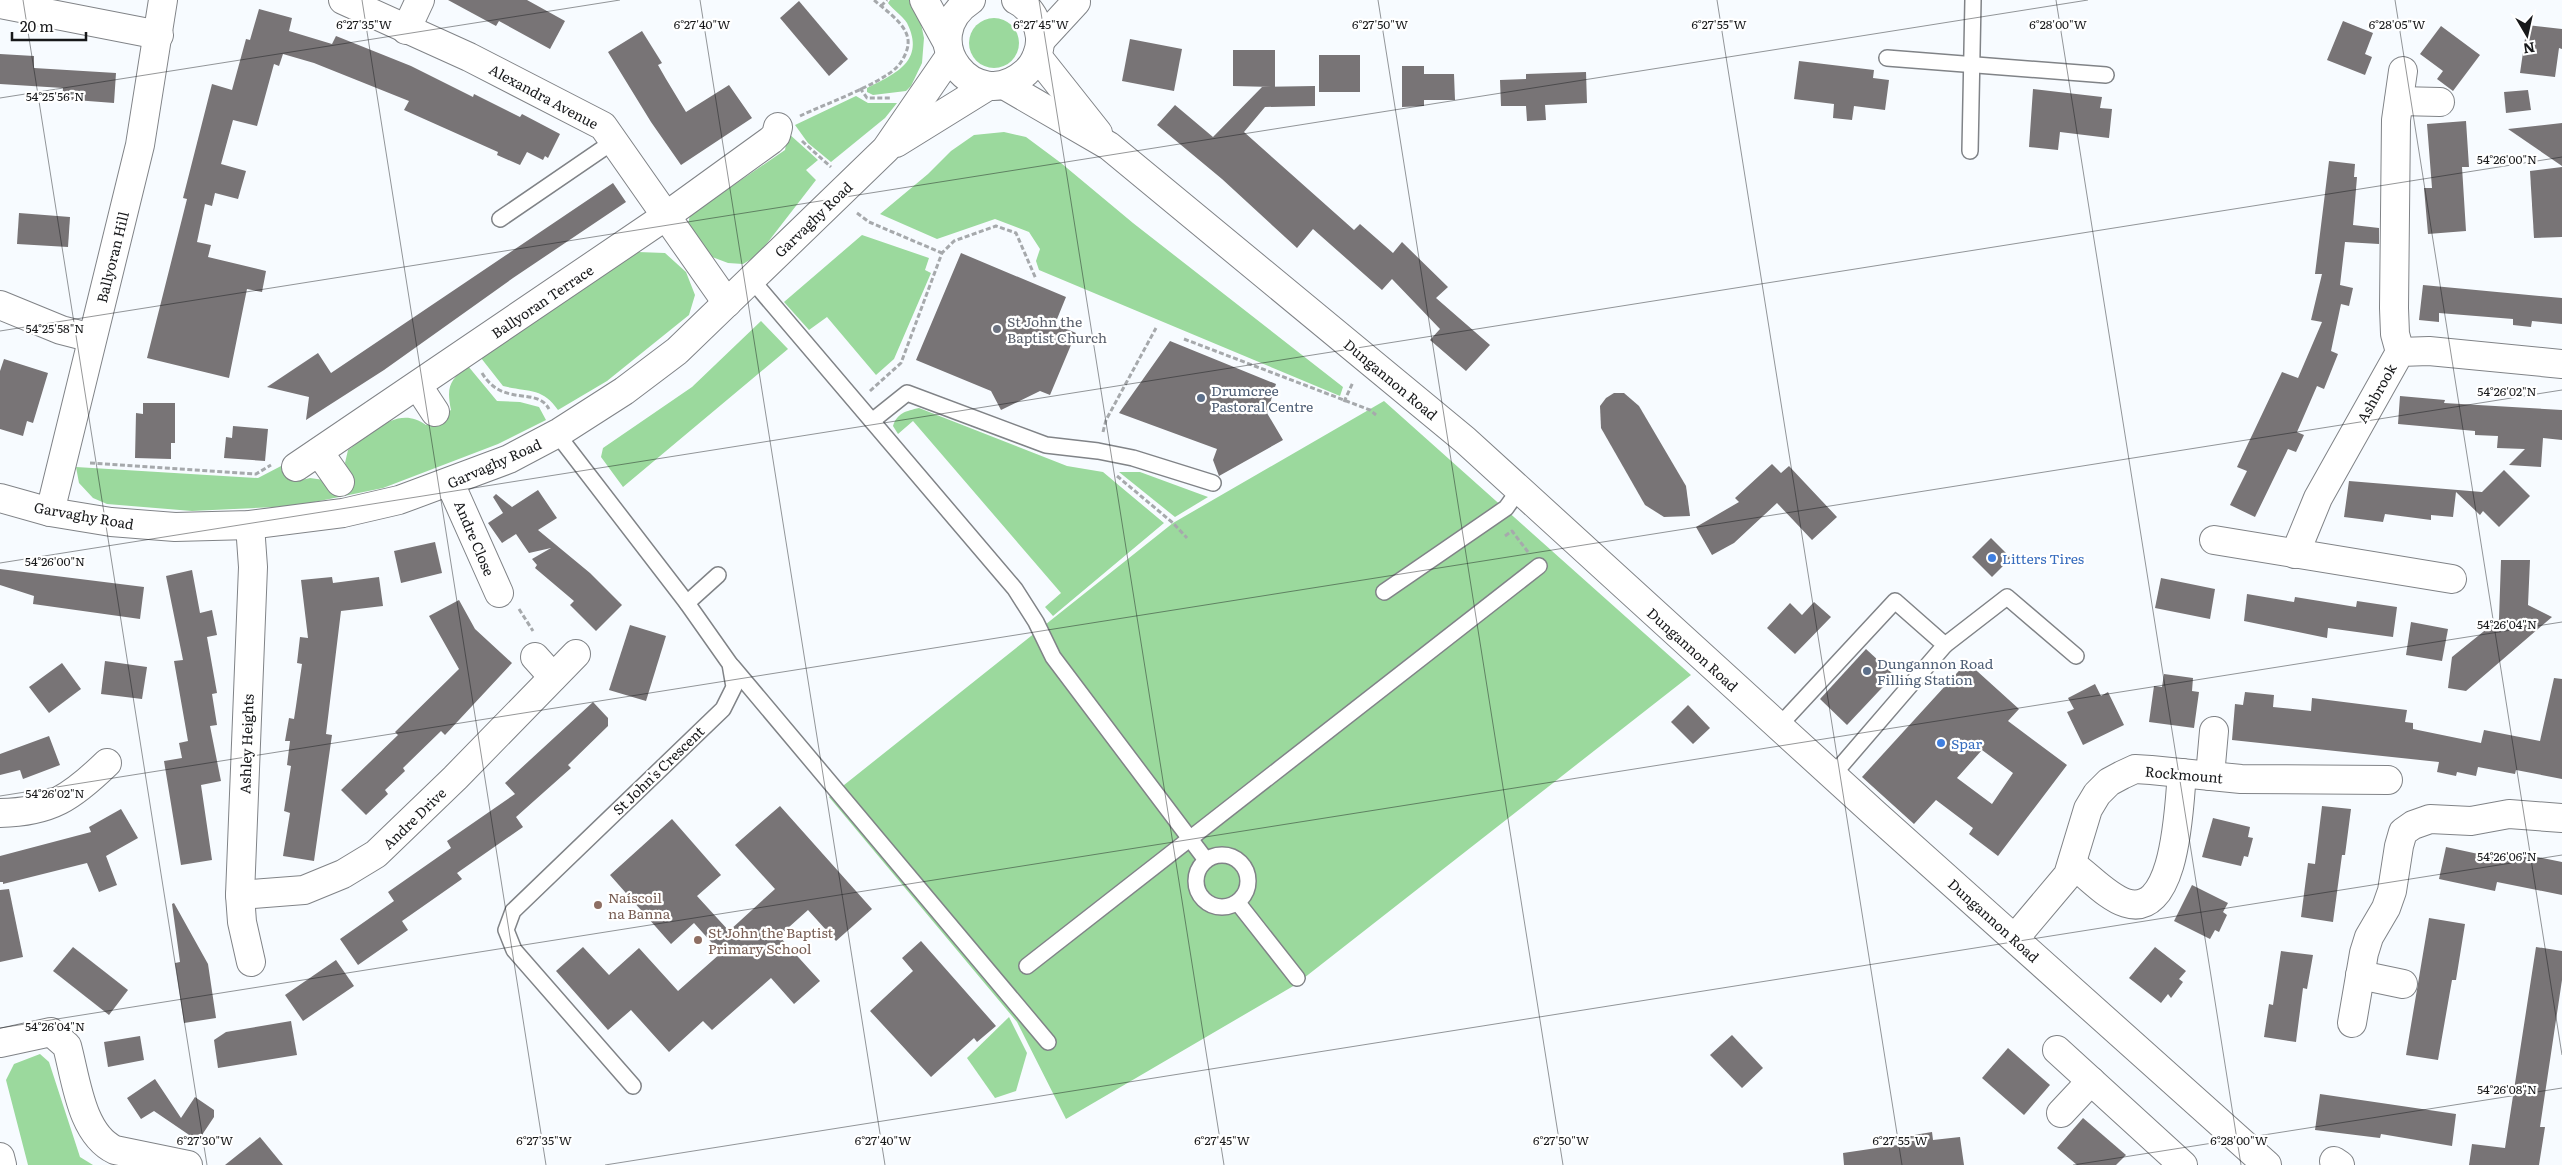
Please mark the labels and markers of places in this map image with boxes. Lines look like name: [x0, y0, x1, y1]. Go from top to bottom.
place label: St John the Baptist Church: [1007, 311, 1107, 347]
marker: St John the Baptist Church: [991, 323, 1003, 335]
place label: Drumcree Pastoral Centre: [1211, 380, 1313, 416]
marker: Drumcree Pastoral Centre: [1195, 392, 1207, 404]
place label: Litters Tires: [2002, 548, 2084, 568]
marker: Litters Tires: [1986, 552, 1998, 564]
place label: Dungannon Road Filling Station: [1877, 653, 1994, 689]
marker: Dungannon Road Filling Station: [1861, 665, 1873, 677]
place label: Spar: [1951, 733, 1982, 753]
marker: Spar: [1935, 737, 1947, 749]
place label: Naíscoil na Banna: [608, 887, 671, 923]
marker: Naíscoil na Banna: [592, 899, 604, 911]
place label: St John the Baptist Primary School: [708, 922, 834, 958]
marker: St John the Baptist Primary School: [692, 934, 704, 946]

